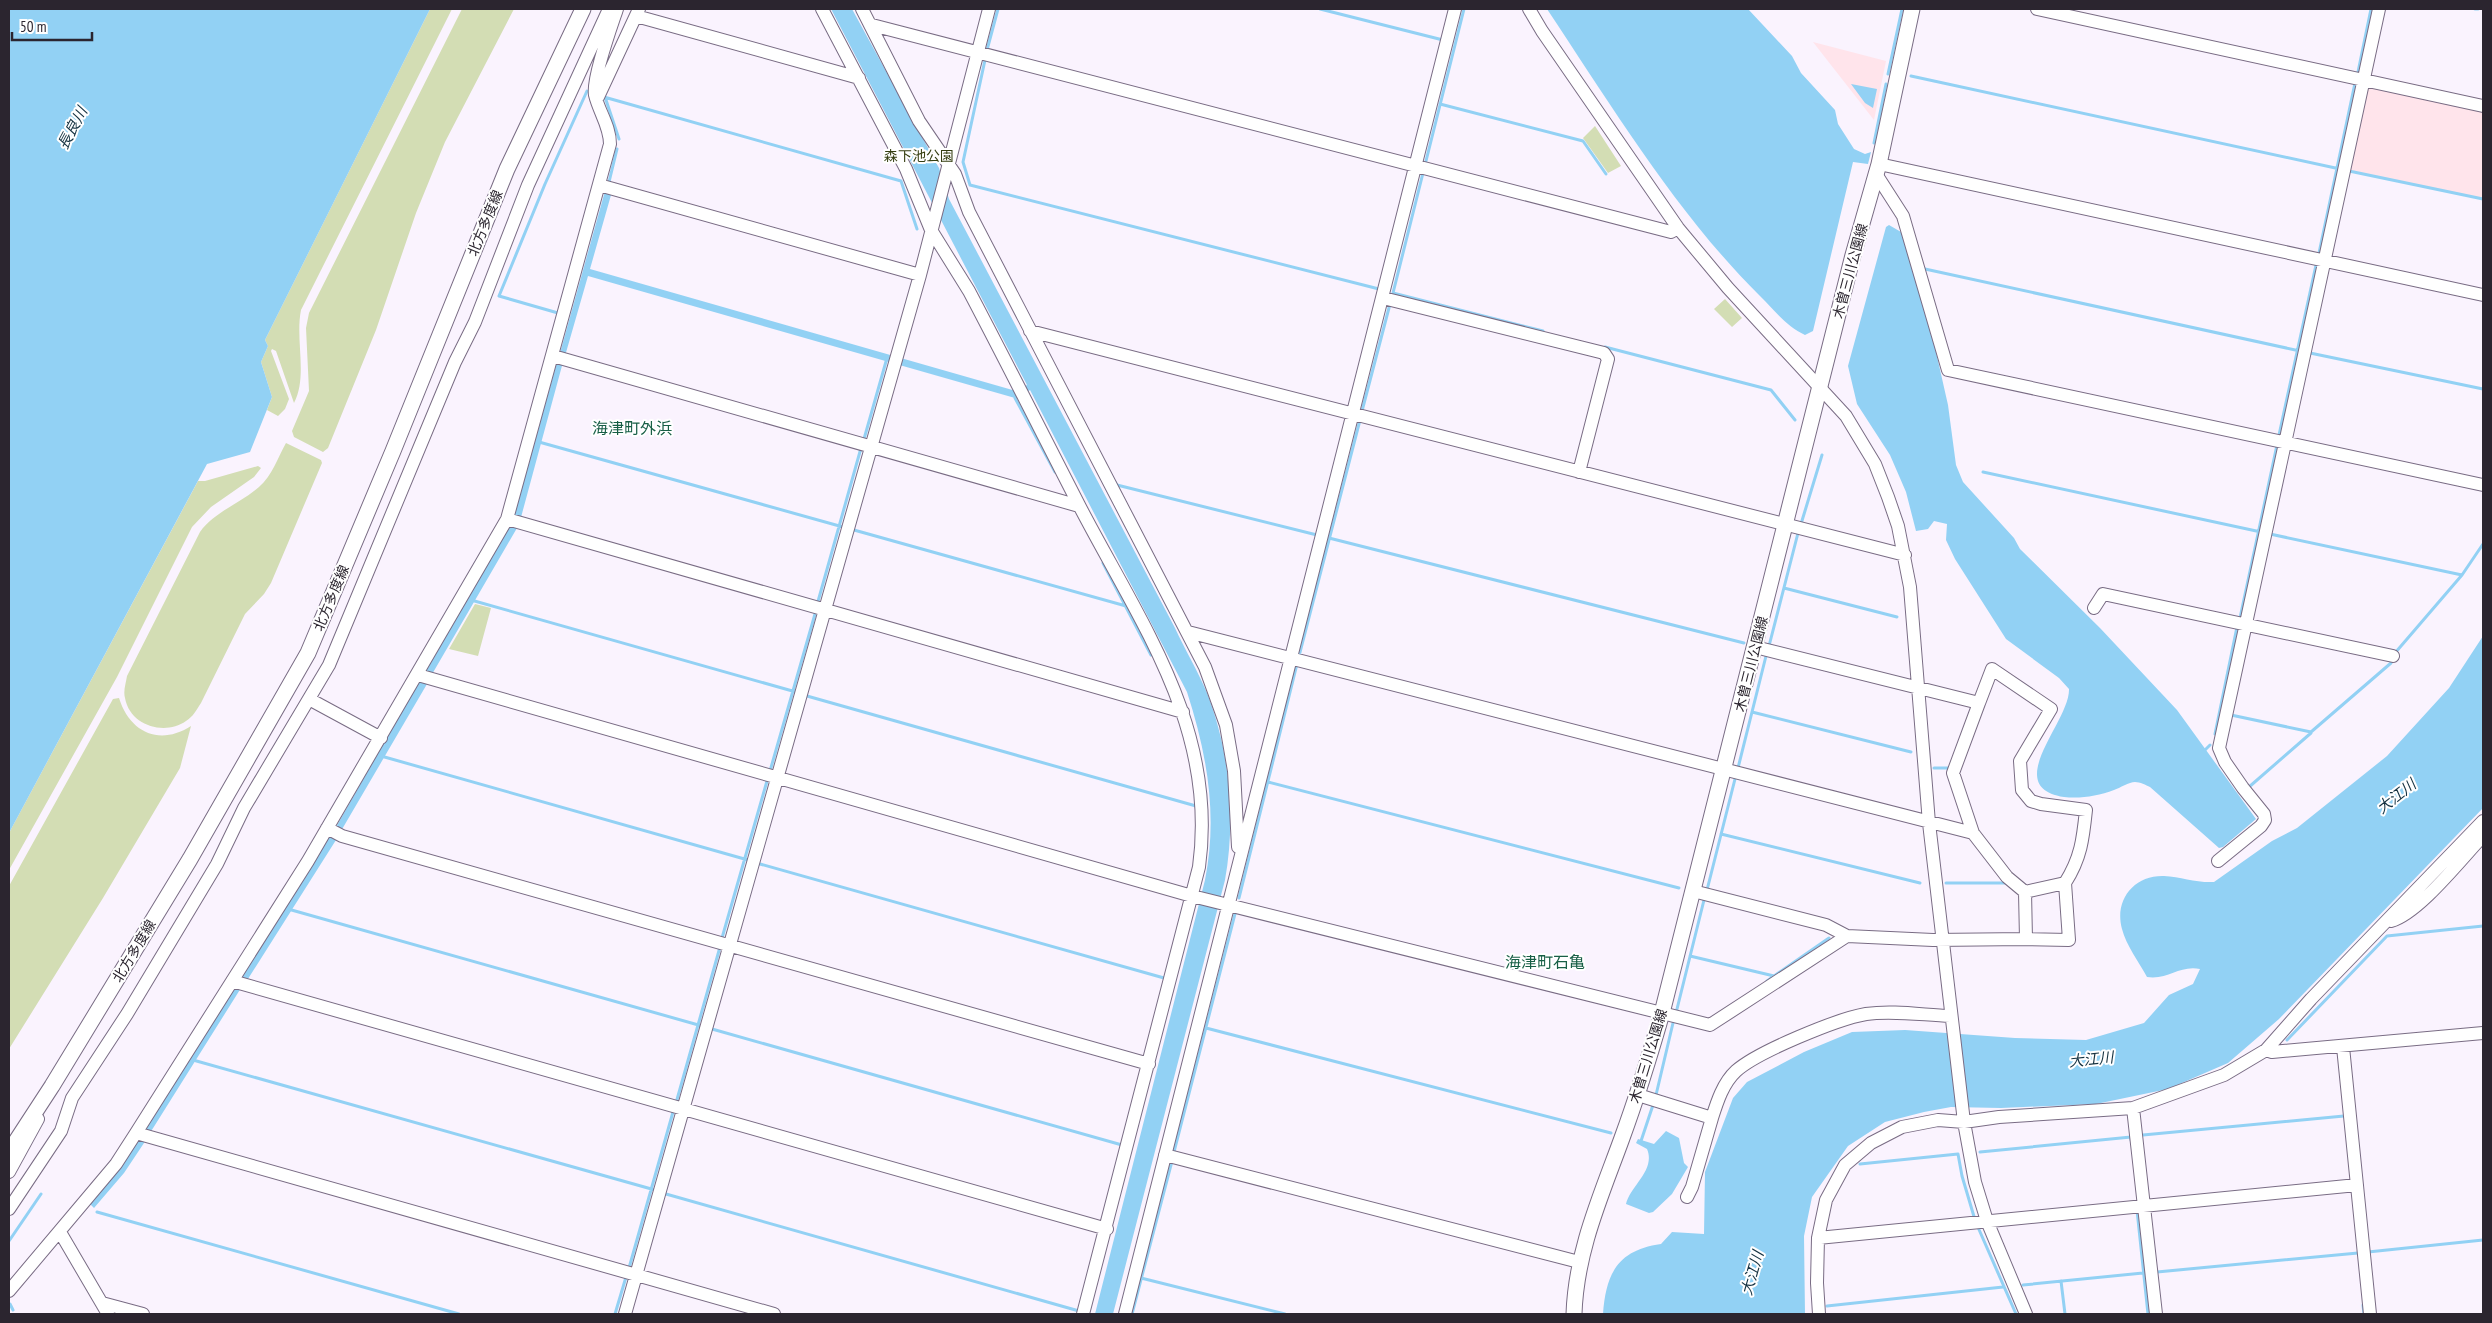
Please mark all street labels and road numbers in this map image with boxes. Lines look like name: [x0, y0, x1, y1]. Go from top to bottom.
street label: 北方多度線: [464, 187, 506, 259]
street label: 木曽三川公園線: [1829, 221, 1871, 321]
street label: 北方多度線: [309, 562, 353, 634]
street label: 木曽三川公園線: [1730, 614, 1772, 714]
street label: 北方多度線: [108, 916, 160, 986]
street label: 木曽三川公園線: [1625, 1007, 1671, 1105]

